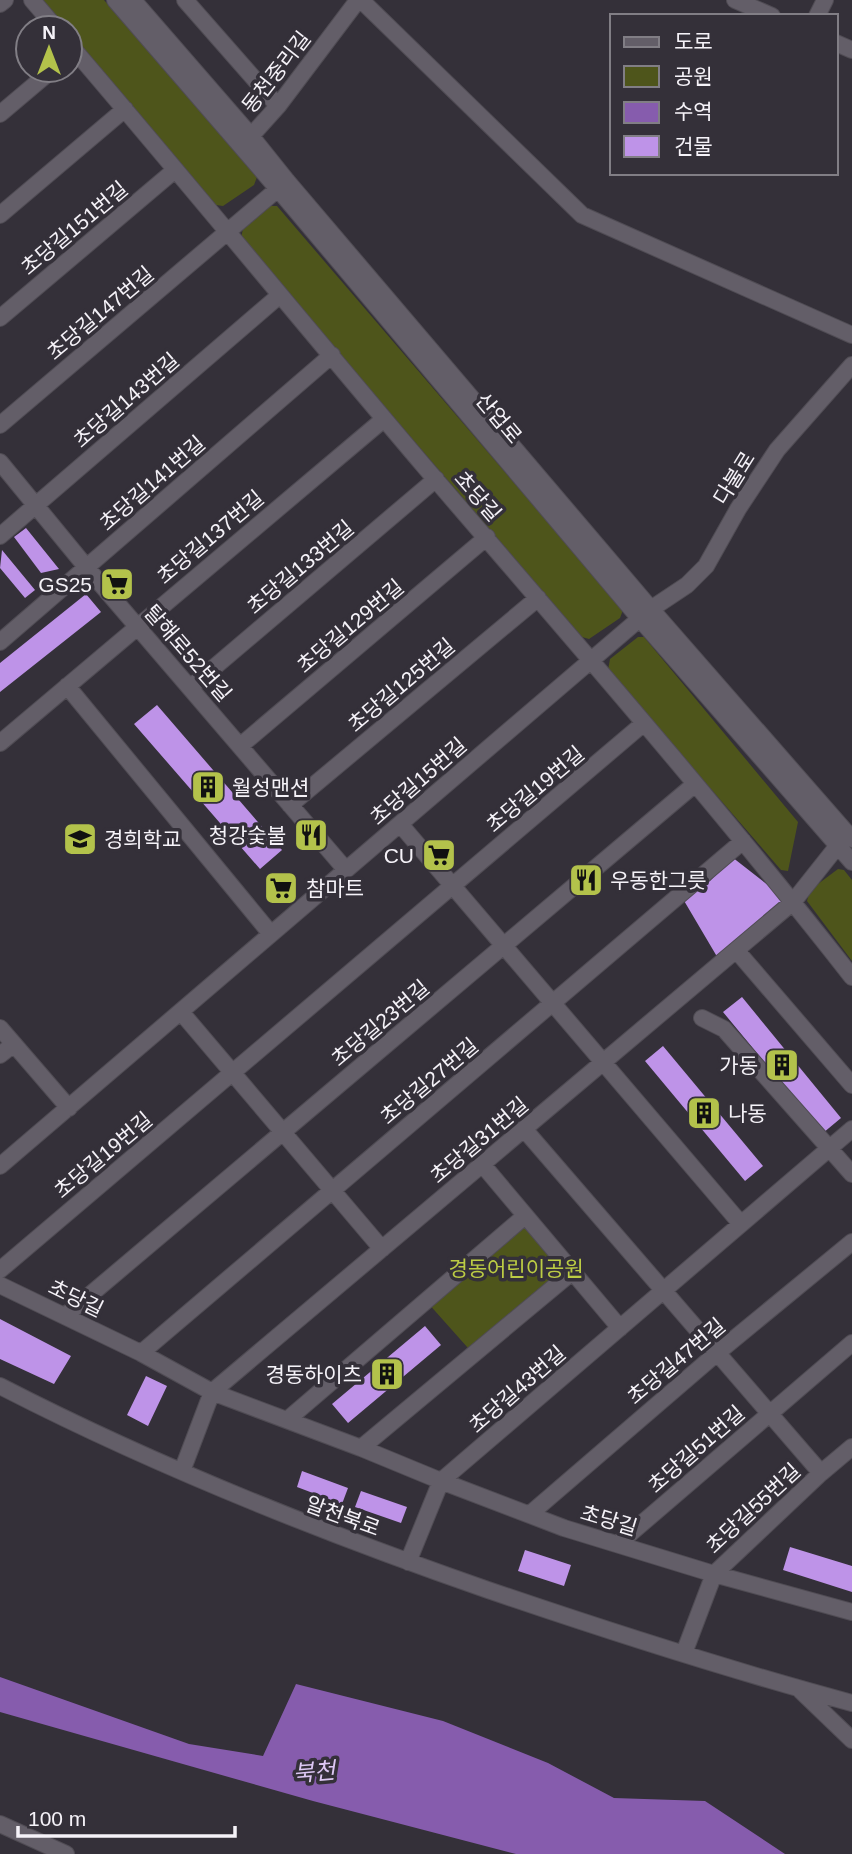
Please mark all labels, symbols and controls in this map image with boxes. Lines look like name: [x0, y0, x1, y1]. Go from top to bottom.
north arrow: [14, 14, 84, 84]
legend: [610, 14, 838, 175]
text: N: [42, 22, 56, 43]
street label: 동천중리길: [237, 27, 315, 117]
text: 도로: [674, 30, 713, 53]
text: 공원: [674, 65, 713, 88]
text: 수역: [674, 100, 713, 123]
text: 건물: [674, 135, 713, 158]
street label: 초당길151번길: [16, 177, 132, 279]
street label: 초당길147번길: [42, 262, 158, 364]
street label: 초당길143번길: [69, 348, 183, 452]
street label: 산업로: [472, 388, 526, 448]
street label: 초당길141번길: [95, 431, 209, 535]
street label: 다불로: [709, 447, 759, 509]
street label: 초당길: [450, 467, 506, 525]
street label: 초당길137번길: [152, 486, 268, 588]
street label: 초당길133번길: [242, 516, 358, 618]
supermarket icon: GS25: [98, 565, 136, 603]
place label: GS25: [38, 573, 92, 596]
street label: 초당길129번길: [292, 575, 408, 677]
street label: 탈해로52번길: [140, 600, 236, 706]
street label: 초당길125번길: [343, 634, 459, 736]
street label: 초당길15번길: [365, 733, 471, 829]
street label: 초당길19번길: [482, 742, 588, 836]
building icon: 월성맨션: [189, 768, 227, 806]
place label: 월성맨션: [232, 776, 309, 799]
restaurant icon: 청강숯불: [292, 816, 330, 854]
school or university icon: 경희학교: [61, 820, 99, 858]
place label: 청강숯불: [209, 824, 286, 847]
place label: 경희학교: [104, 828, 181, 851]
supermarket icon: CU: [420, 836, 458, 874]
place label: CU: [384, 844, 414, 867]
restaurant icon: 우동한그릇: [567, 861, 605, 899]
supermarket icon: 참마트: [262, 869, 300, 907]
place label: 우동한그릇: [610, 869, 707, 892]
place label: 참마트: [306, 877, 364, 900]
street label: 초당길23번길: [327, 976, 433, 1070]
street label: 초당길27번길: [376, 1034, 482, 1128]
building icon: 가동: [763, 1046, 801, 1084]
place label: 가동: [719, 1054, 758, 1077]
street label: 초당길31번길: [426, 1093, 532, 1187]
building icon: 나동: [685, 1094, 723, 1132]
place label: 나동: [728, 1102, 767, 1125]
street label: 초당길19번길: [50, 1108, 156, 1202]
park label: 경동어린이공원: [448, 1257, 584, 1280]
street label: 초당길: [45, 1275, 107, 1321]
street label: 초당길47번길: [623, 1314, 729, 1408]
street label: 초당길43번길: [464, 1341, 570, 1437]
building icon: 경동하이츠: [368, 1355, 406, 1393]
place label: 경동하이츠: [265, 1363, 362, 1386]
street label: 초당길51번길: [643, 1401, 749, 1497]
street label: 초당길55번길: [701, 1459, 805, 1557]
street label: 알천북로: [303, 1492, 383, 1540]
street label: 초당길: [578, 1501, 640, 1539]
water label: 북천: [292, 1757, 339, 1787]
scale bar: [18, 1794, 234, 1838]
text: 100 m: [28, 1807, 86, 1830]

